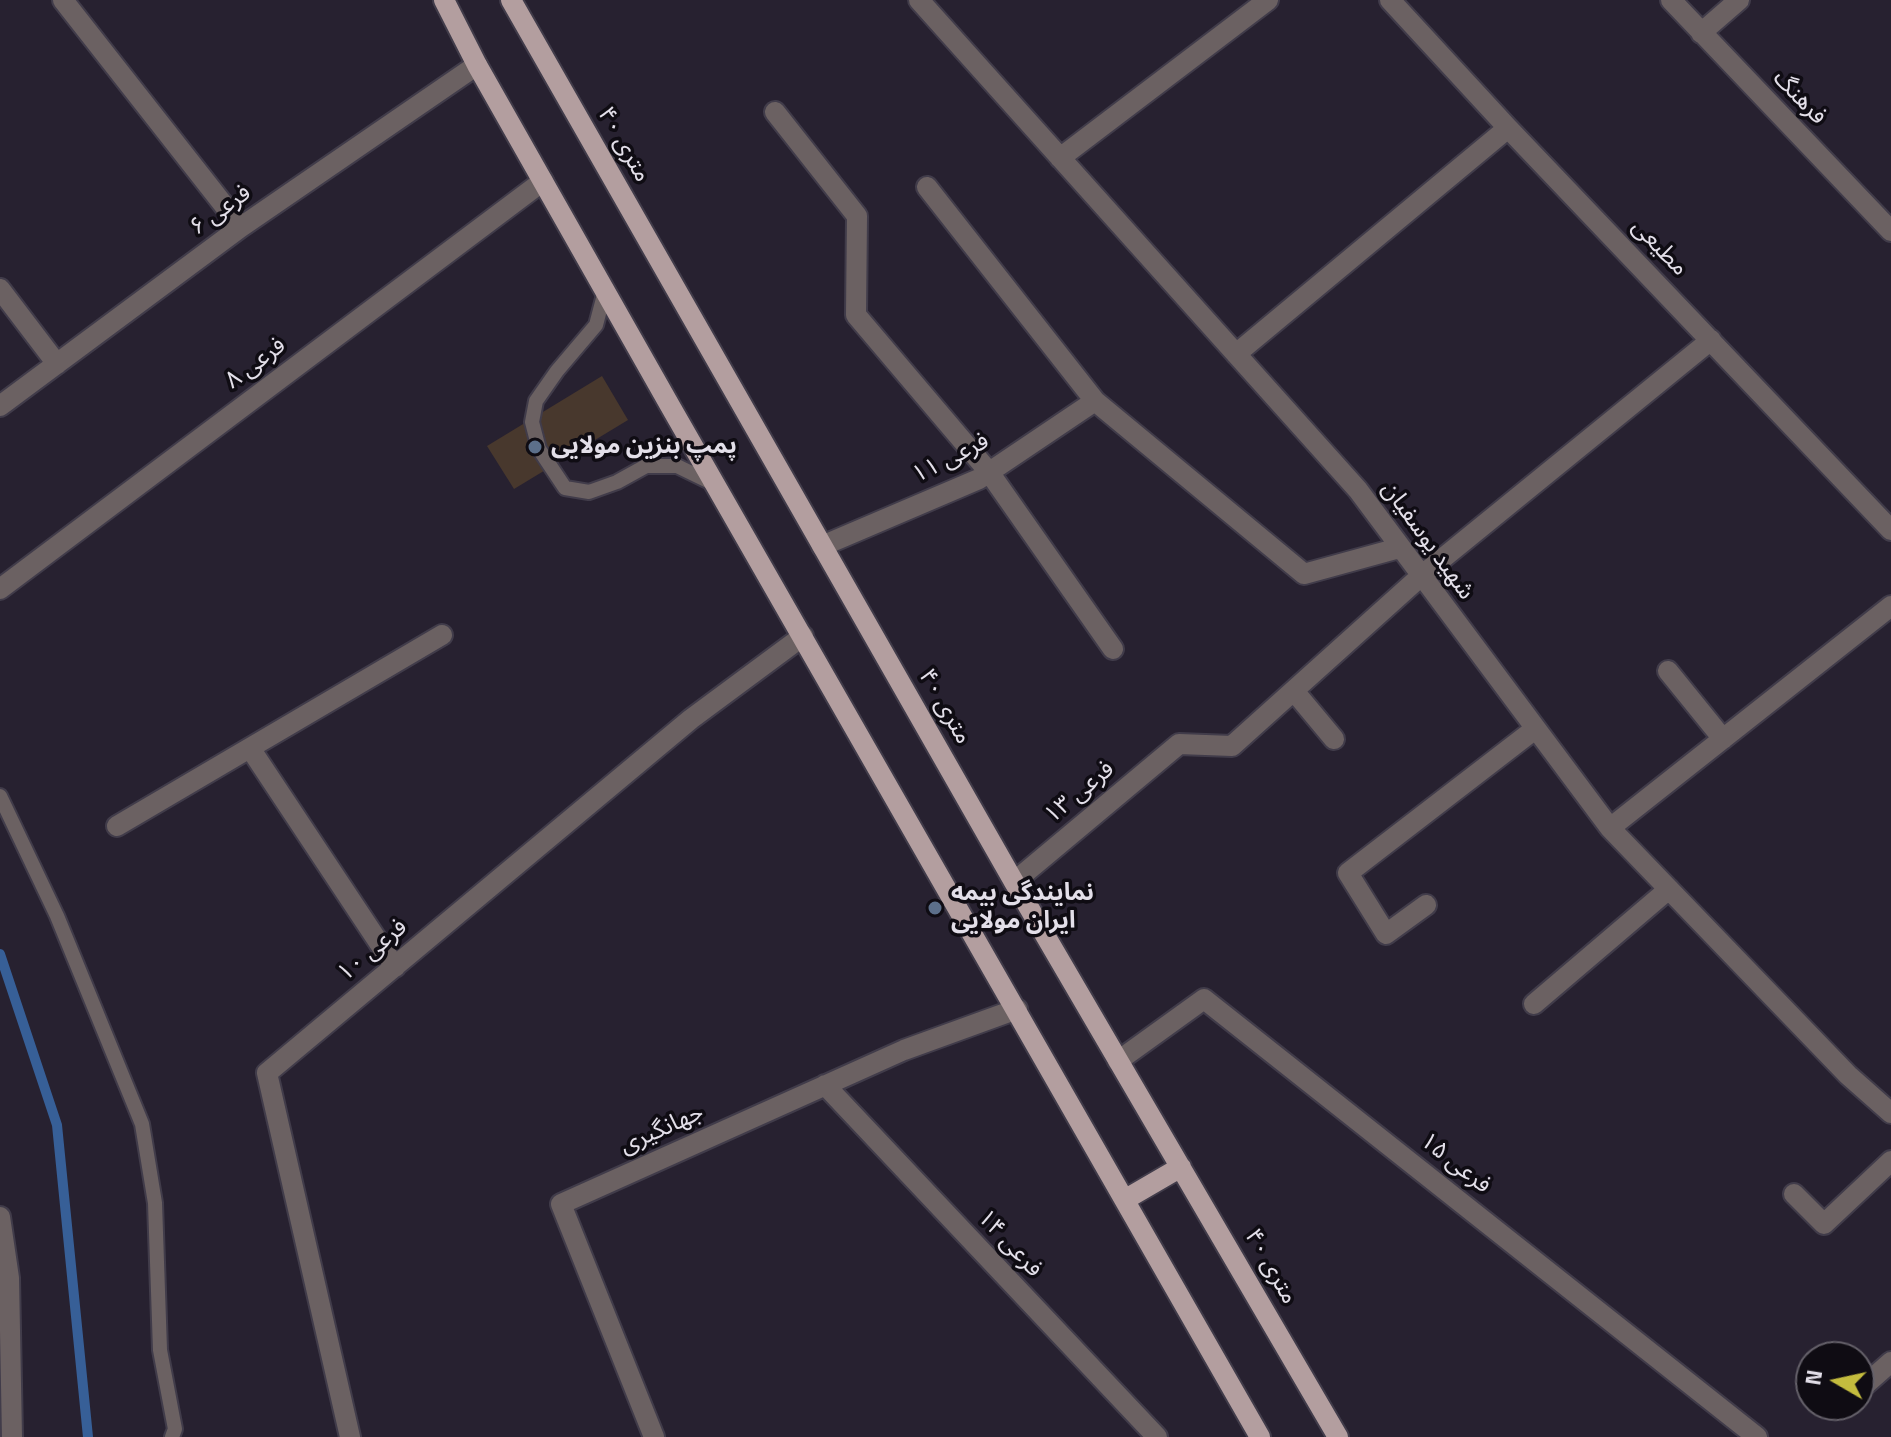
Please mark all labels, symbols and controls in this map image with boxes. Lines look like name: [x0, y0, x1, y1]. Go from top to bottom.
street label: فرهنگ: [1766, 65, 1832, 131]
street label: ۴۰ متری: [590, 102, 656, 188]
street label: فرعی ۶: [185, 179, 257, 243]
street label: مطیعی: [1625, 213, 1693, 283]
street label: فرعی ۸: [220, 332, 292, 396]
street label: فرعی ۱۱: [908, 428, 994, 490]
place label: پمپ بنزین مولایی: [551, 433, 737, 461]
marker: پمپ بنزین مولایی: [526, 438, 544, 456]
street label: شهید یوسفیان: [1374, 476, 1480, 606]
street label: ۴۰ متری: [911, 664, 977, 750]
street label: فرعی ۱۳: [1039, 756, 1121, 830]
place label: نمایندگی بیمه ایران مولایی: [951, 880, 1094, 936]
marker: نمایندگی بیمه ایران مولایی: [926, 899, 944, 917]
street label: فرعی ۱۰: [332, 914, 414, 988]
street label: جهانگیری: [616, 1099, 708, 1161]
street label: فرعی ۱۵: [1414, 1127, 1496, 1201]
street label: فرعی ۱۴: [970, 1204, 1048, 1284]
street label: ۴۰ متری: [1237, 1224, 1303, 1310]
north arrow: [1795, 1341, 1875, 1421]
text: N: [1795, 1367, 1831, 1388]

